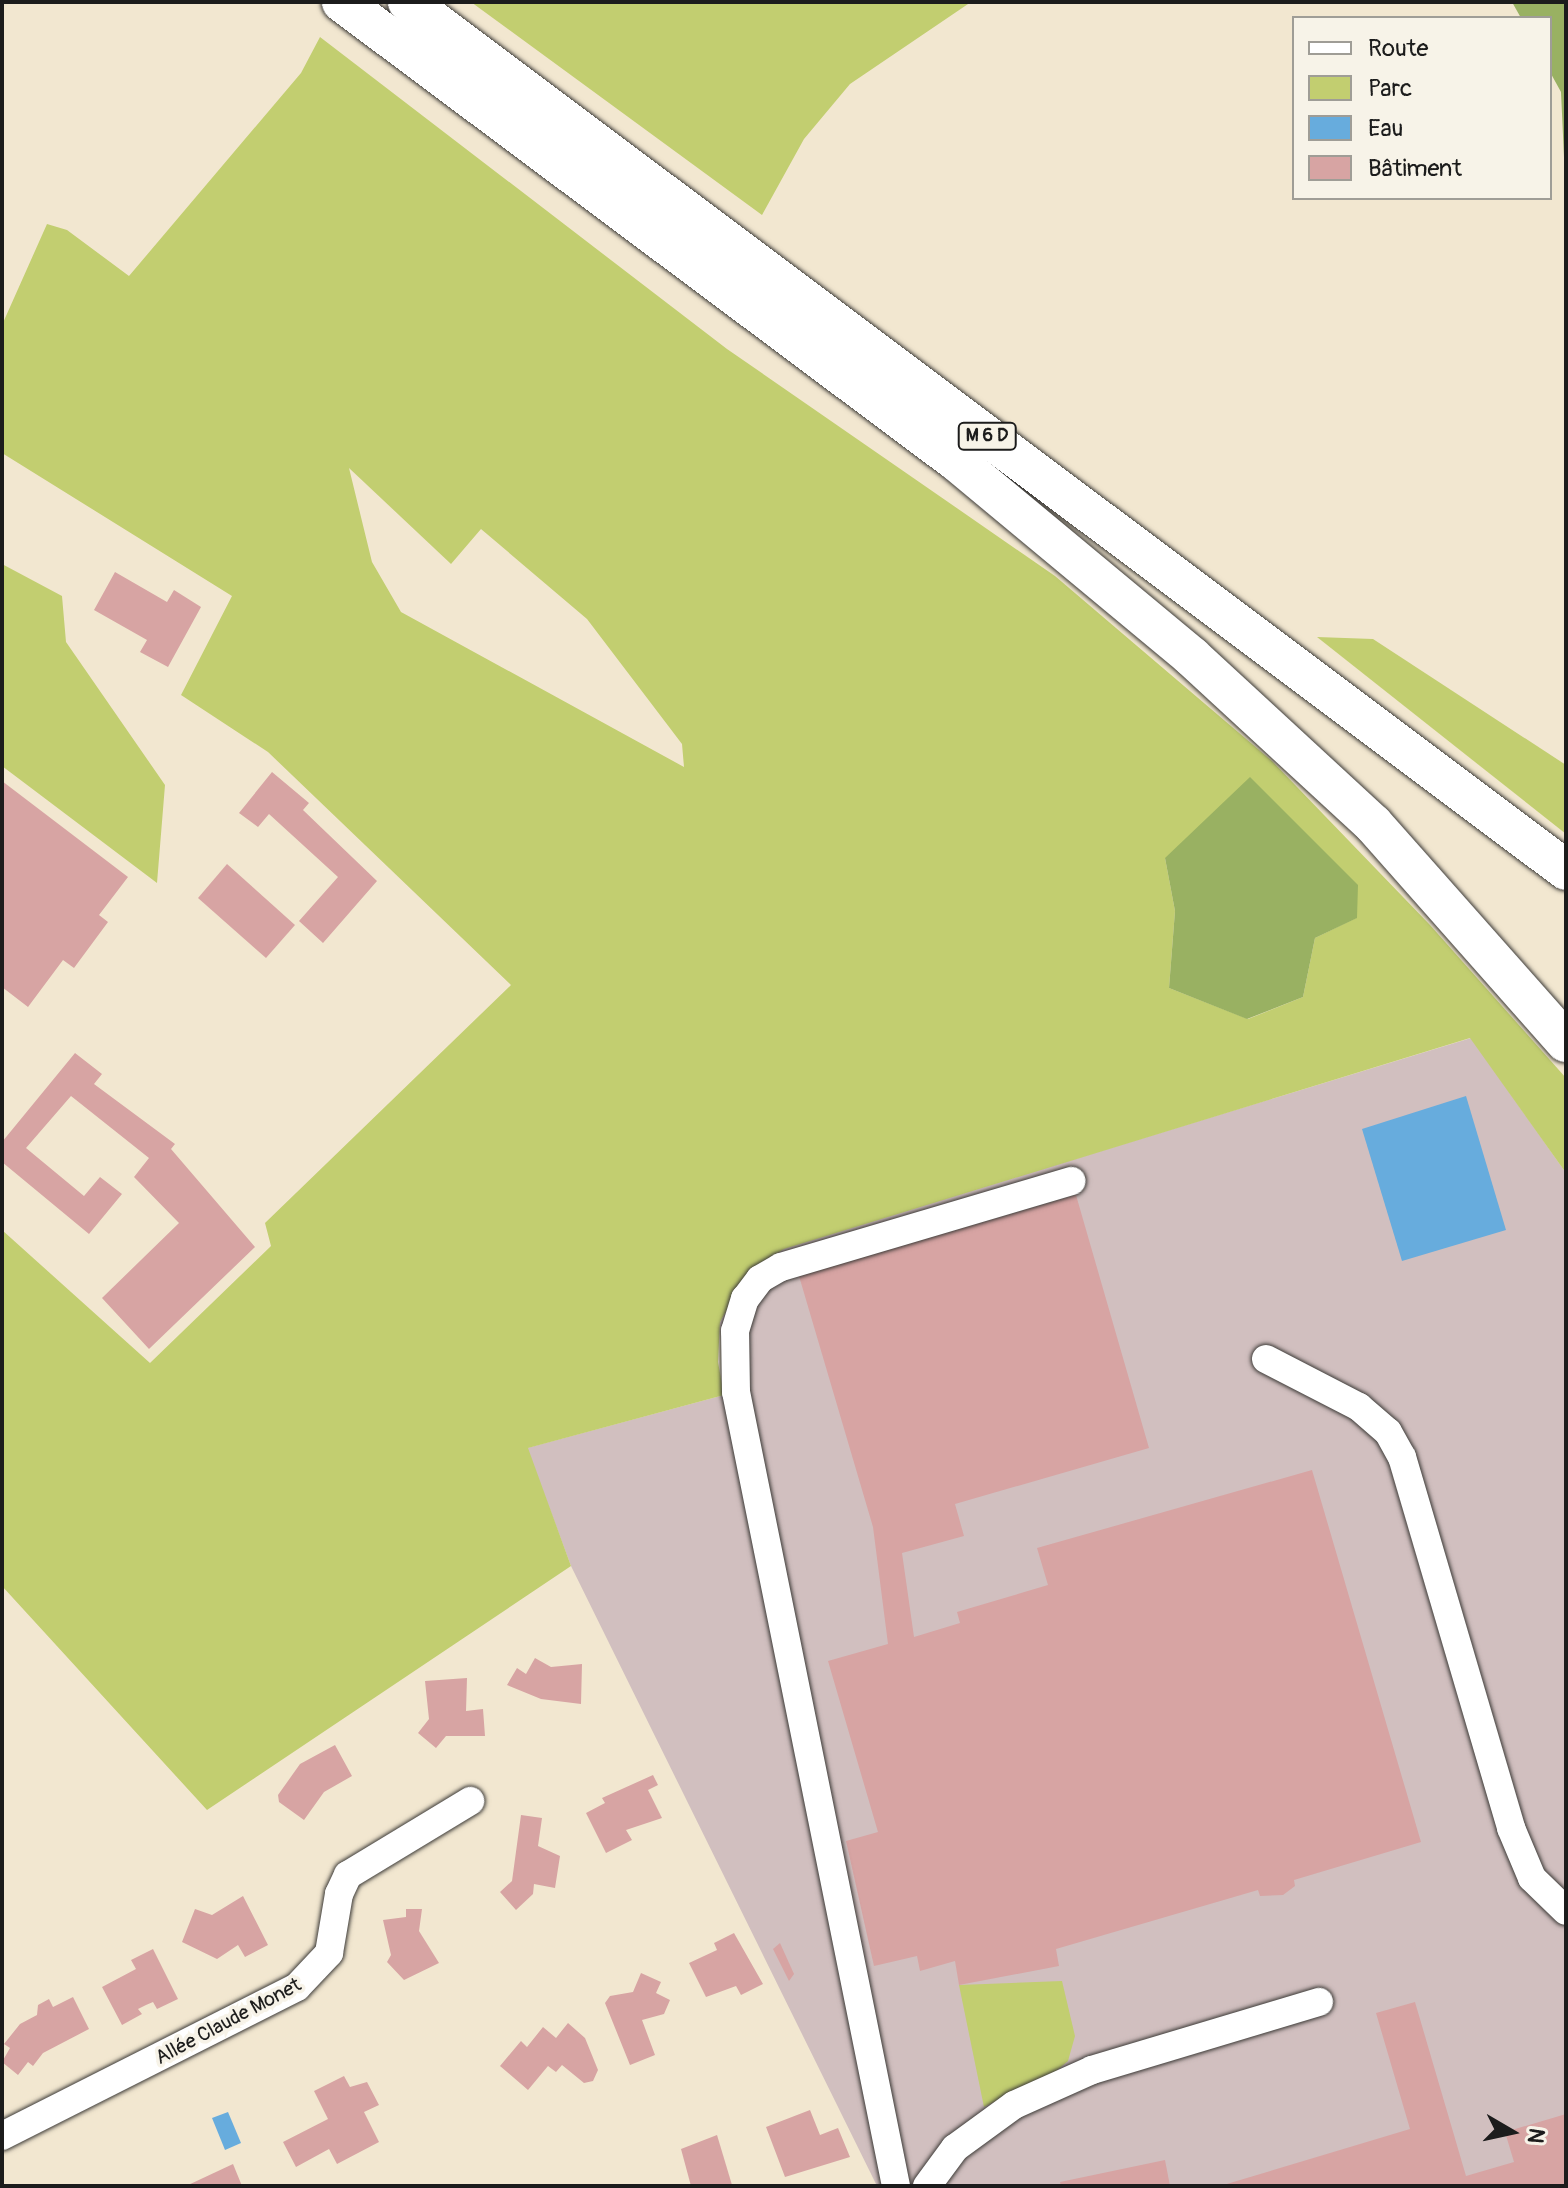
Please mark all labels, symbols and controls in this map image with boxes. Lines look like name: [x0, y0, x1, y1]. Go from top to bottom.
legend: [1292, 16, 1552, 200]
text: Route: [1368, 34, 1428, 63]
text: Parc: [1368, 74, 1412, 103]
text: Eau: [1368, 114, 1403, 143]
text: Bâtiment: [1368, 154, 1462, 183]
road number: M 6 D: [957, 422, 1017, 450]
street label: Allée Claude Monet: [151, 1972, 305, 2070]
north arrow: [1472, 2092, 1552, 2172]
text: N: [1521, 2126, 1551, 2145]

